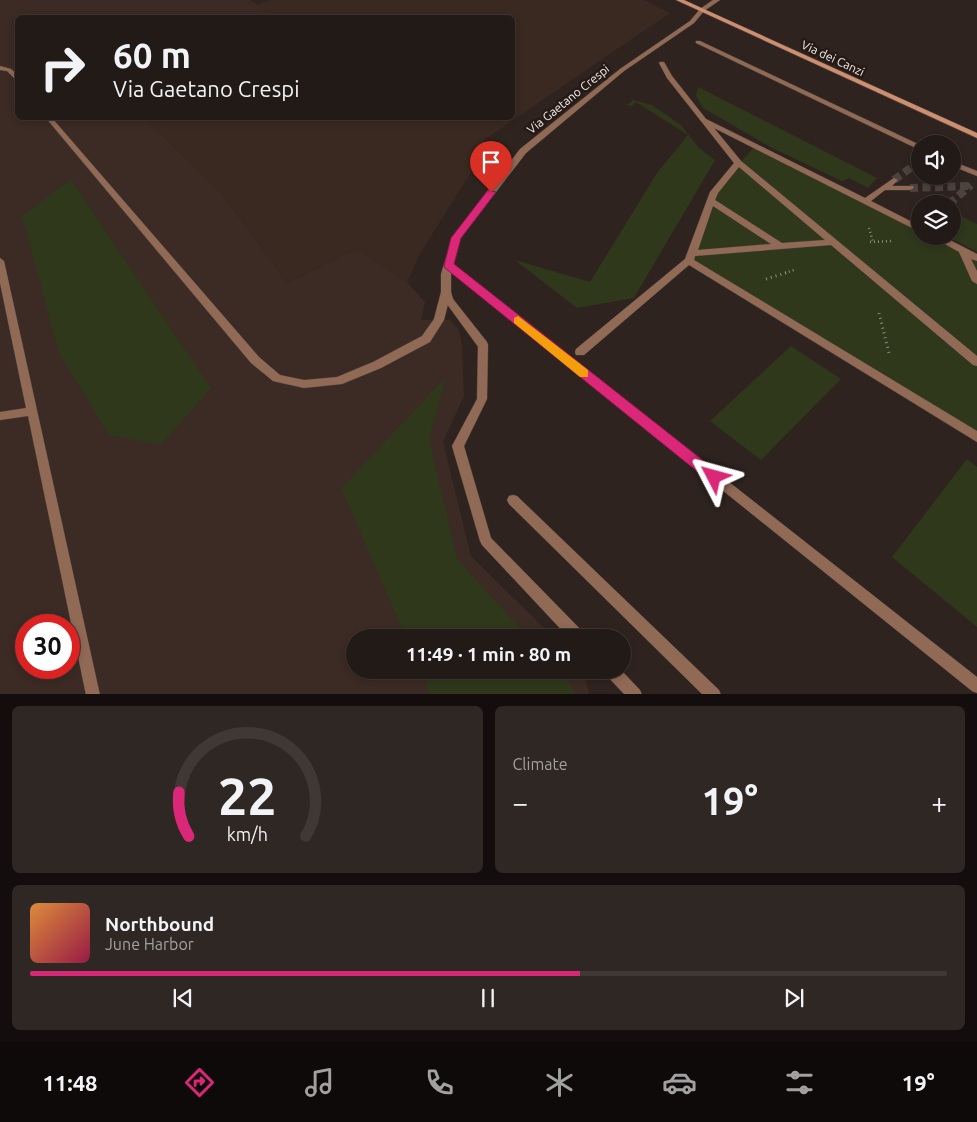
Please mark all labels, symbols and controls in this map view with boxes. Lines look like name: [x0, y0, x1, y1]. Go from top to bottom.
icon: right: [30, 35, 95, 100]
text: 60 m: [113, 35, 191, 75]
street label: Via dei Canzi: [799, 38, 867, 78]
street label: Via Gaetano Crespi: [524, 62, 612, 136]
text: Via Gaetano Crespi: [113, 76, 300, 101]
map controls: [911, 135, 961, 245]
button: sound: [911, 135, 961, 185]
pin: [470, 141, 512, 192]
icon: arrive: [477, 148, 505, 176]
button: layers: [911, 195, 961, 245]
position arrow: [687, 450, 739, 502]
speed limit sign: 30: [15, 614, 80, 679]
text: 11:49 · 1 min · 80 m: [406, 643, 571, 665]
text: Climate: [513, 755, 568, 773]
text: 22: [218, 767, 277, 825]
text: 19°: [702, 780, 758, 822]
text: −: [513, 787, 528, 818]
text: +: [931, 787, 947, 818]
text: km/h: [227, 824, 268, 844]
text: Northbound: [105, 913, 214, 935]
text: June Harbor: [105, 935, 194, 953]
icon: previous: [169, 984, 197, 1012]
icon: pause: [474, 984, 502, 1012]
icon: next: [780, 984, 808, 1012]
icon: directions: [182, 1065, 217, 1100]
icon: music: [302, 1065, 337, 1100]
icon: phone: [422, 1065, 457, 1100]
icon: climate: [542, 1065, 577, 1100]
icon: car: [662, 1065, 697, 1100]
icon: filters: [782, 1065, 817, 1100]
text: 11:48: [42, 1070, 98, 1095]
text: 19°: [902, 1070, 934, 1095]

